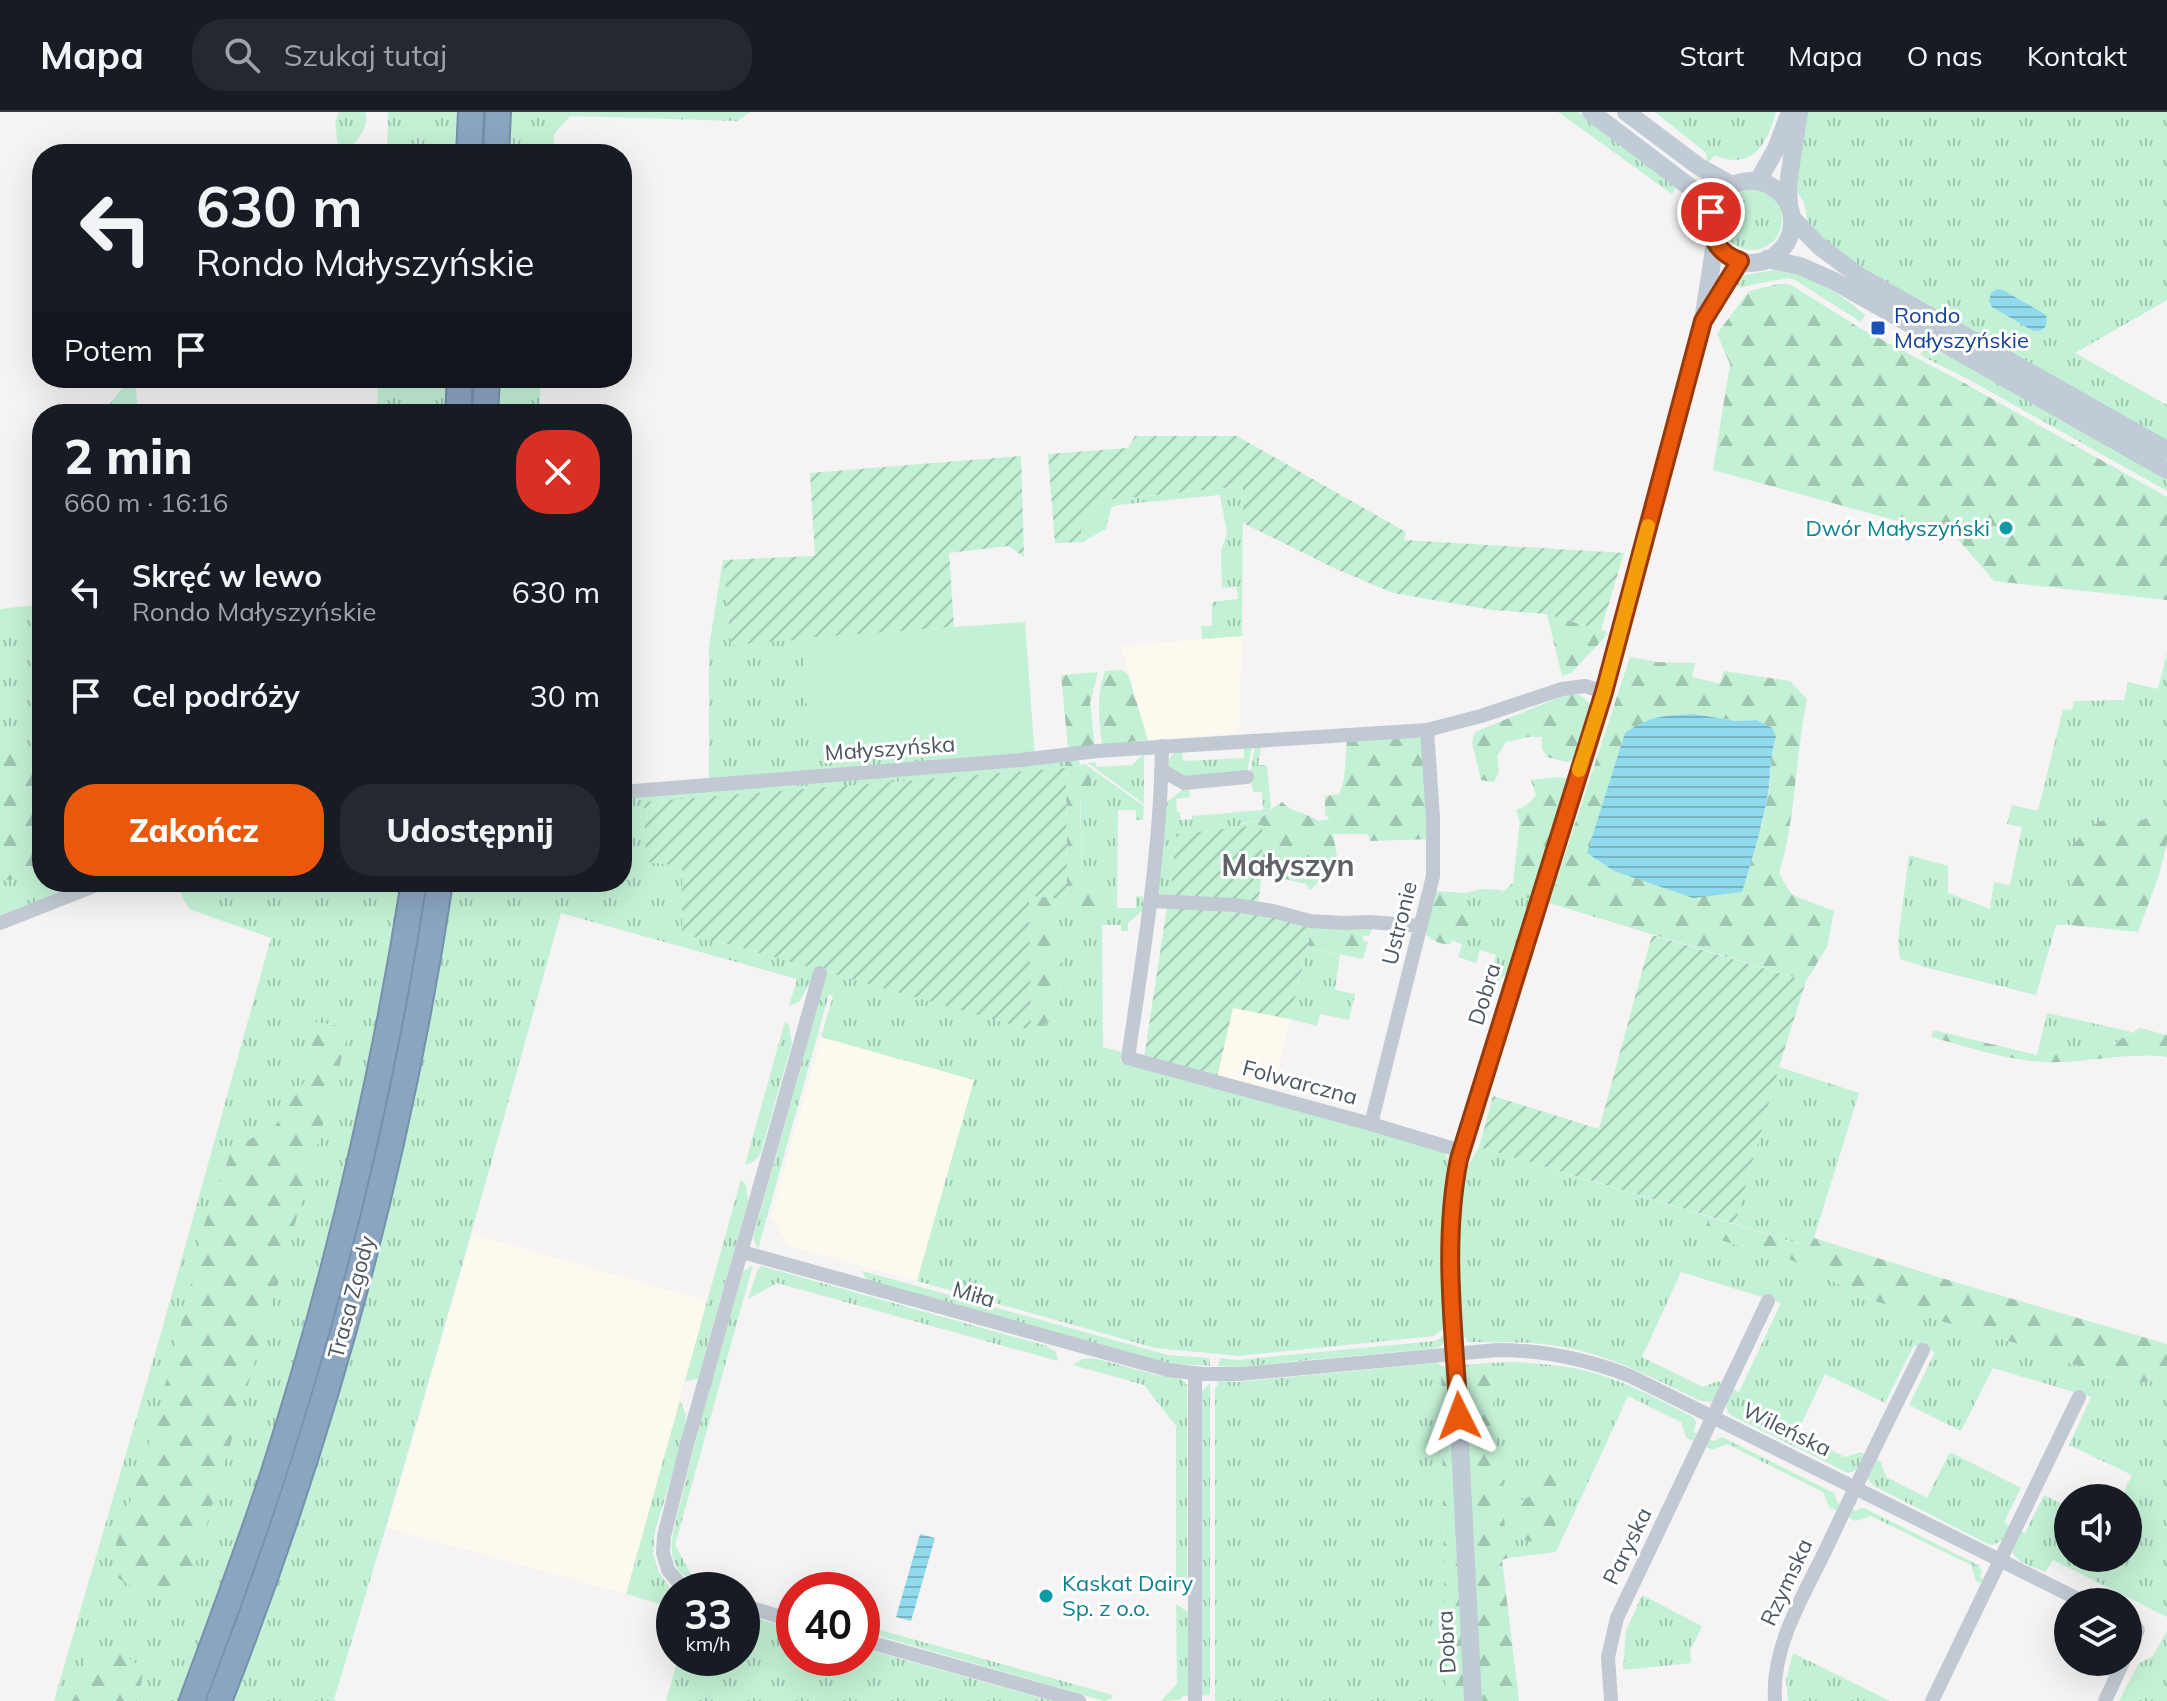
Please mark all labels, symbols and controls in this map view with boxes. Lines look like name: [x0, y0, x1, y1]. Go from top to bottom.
search box: [192, 19, 752, 91]
text: Mapa: [40, 31, 144, 79]
icon: search: [220, 33, 264, 77]
text: Szukaj tutaj: [284, 36, 447, 74]
text: Start: [1680, 38, 1744, 73]
text: Mapa: [1788, 38, 1863, 73]
text: O nas: [1907, 38, 1983, 73]
text: Kontakt: [2027, 38, 2127, 73]
text: 630 m: [196, 171, 363, 241]
icon: left: [64, 176, 168, 280]
pin: [1677, 178, 1745, 246]
icon: arrive: [1689, 190, 1733, 234]
text: Rondo Małyszyńskie: [196, 240, 534, 285]
place label: Rondo Małyszyńskie: [1894, 301, 2029, 354]
marker: Rondo Małyszyńskie: [1869, 319, 1887, 337]
icon: arrive: [169, 328, 213, 372]
text: Potem: [64, 331, 153, 369]
text: 2 min: [64, 426, 193, 486]
button: close: [516, 430, 600, 514]
text: 660 m · 16:16: [64, 486, 228, 519]
place label: Dwór Małyszyński: [1805, 514, 1990, 542]
marker: Dwór Małyszyński: [1997, 519, 2015, 537]
text: Skręć w lewo: [132, 557, 322, 595]
icon: left: [64, 570, 108, 614]
text: 630 m: [512, 573, 600, 611]
text: Rondo Małyszyńskie: [132, 595, 376, 628]
icon: arrive: [64, 674, 108, 718]
text: Cel podróży: [132, 677, 300, 715]
text: 30 m: [530, 677, 600, 715]
street label: Małyszyńska: [824, 729, 956, 767]
button: Zakończ: [64, 784, 324, 876]
button: Udostępnij: [340, 784, 600, 876]
district label: Małyszyn: [1221, 846, 1355, 884]
street label: Ustronie: [1375, 878, 1423, 968]
street label: Dobra: [1461, 960, 1507, 1028]
street label: Folwarczna: [1239, 1053, 1361, 1111]
street label: Trasa Zgody: [321, 1232, 381, 1361]
street label: Miła: [950, 1275, 998, 1313]
position arrow: [1417, 1374, 1501, 1458]
street label: Wileńska: [1738, 1396, 1836, 1462]
map controls: [2054, 1484, 2142, 1676]
button: sound: [2054, 1484, 2142, 1572]
street label: Paryska: [1596, 1503, 1658, 1589]
street label: Rzymska: [1754, 1534, 1818, 1630]
place label: Kaskat Dairy Sp. z o.o.: [1062, 1569, 1193, 1622]
speed limit sign: 40: [776, 1572, 880, 1676]
marker: Kaskat Dairy Sp. z o.o.: [1037, 1587, 1055, 1605]
button: layers: [2054, 1588, 2142, 1676]
text: 33: [684, 1589, 732, 1639]
street label: Dobra: [1430, 1610, 1462, 1674]
text: km/h: [685, 1631, 731, 1656]

